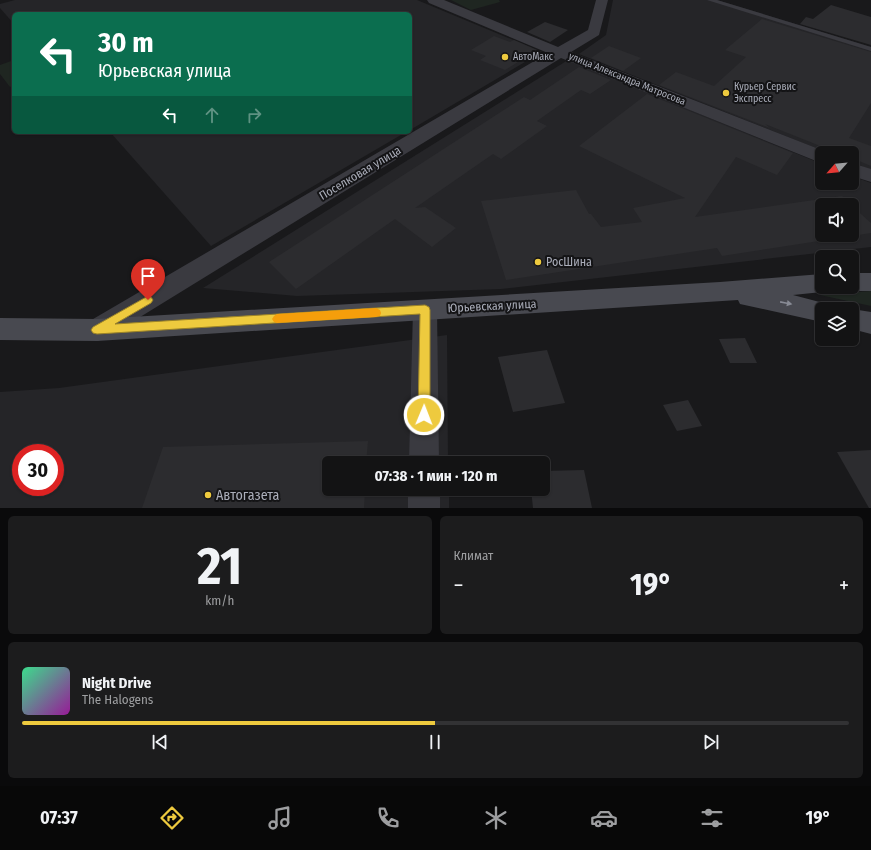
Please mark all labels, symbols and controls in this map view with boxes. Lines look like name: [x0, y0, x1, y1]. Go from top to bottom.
text: 30 m: [98, 26, 154, 59]
icon: left: [32, 28, 84, 80]
street label: улица Александра Матросова: [567, 50, 687, 108]
place label: АвтоМакс: [513, 51, 554, 63]
marker: АвтоМакс: [500, 52, 510, 62]
text: Юрьевская улица: [98, 60, 231, 82]
place label: Курьер Сервис Экспресс: [734, 81, 797, 105]
marker: Курьер Сервис Экспресс: [721, 88, 731, 98]
icon: left: [159, 104, 181, 126]
icon: ahead: [201, 104, 223, 126]
icon: right: [243, 104, 265, 126]
street label: Поселковая улица: [317, 143, 404, 203]
north arrow: [815, 146, 859, 190]
map controls: [815, 146, 859, 346]
button: sound: [815, 198, 859, 242]
button: search: [815, 250, 859, 294]
place label: РосШина: [546, 255, 592, 269]
marker: РосШина: [533, 257, 543, 267]
pin: [131, 259, 165, 300]
icon: arrive: [137, 265, 159, 287]
street label: Юрьевская улица: [447, 297, 537, 315]
one-way arrow: [780, 301, 792, 307]
button: layers: [815, 302, 859, 346]
position arrow: [403, 394, 445, 436]
speed limit sign: 30: [12, 444, 64, 496]
text: 07:38 · 1 мин · 120 m: [374, 467, 498, 485]
place label: Автогазета: [216, 487, 280, 504]
marker: Автогазета: [203, 490, 213, 500]
text: 21: [197, 535, 242, 598]
text: Климат: [454, 548, 493, 563]
text: 19°: [630, 567, 672, 603]
text: −: [454, 572, 463, 599]
text: +: [839, 572, 849, 599]
text: km/h: [205, 593, 234, 608]
text: Night Drive: [82, 674, 151, 692]
text: The Halogens: [82, 692, 153, 707]
icon: previous: [149, 731, 171, 753]
icon: pause: [424, 731, 446, 753]
icon: next: [700, 731, 722, 753]
icon: directions: [158, 804, 186, 832]
icon: music: [266, 804, 294, 832]
icon: phone: [374, 804, 402, 832]
icon: climate: [482, 804, 510, 832]
icon: car: [590, 804, 618, 832]
icon: filters: [698, 804, 726, 832]
text: 07:37: [40, 807, 78, 829]
text: 19°: [806, 807, 831, 829]

